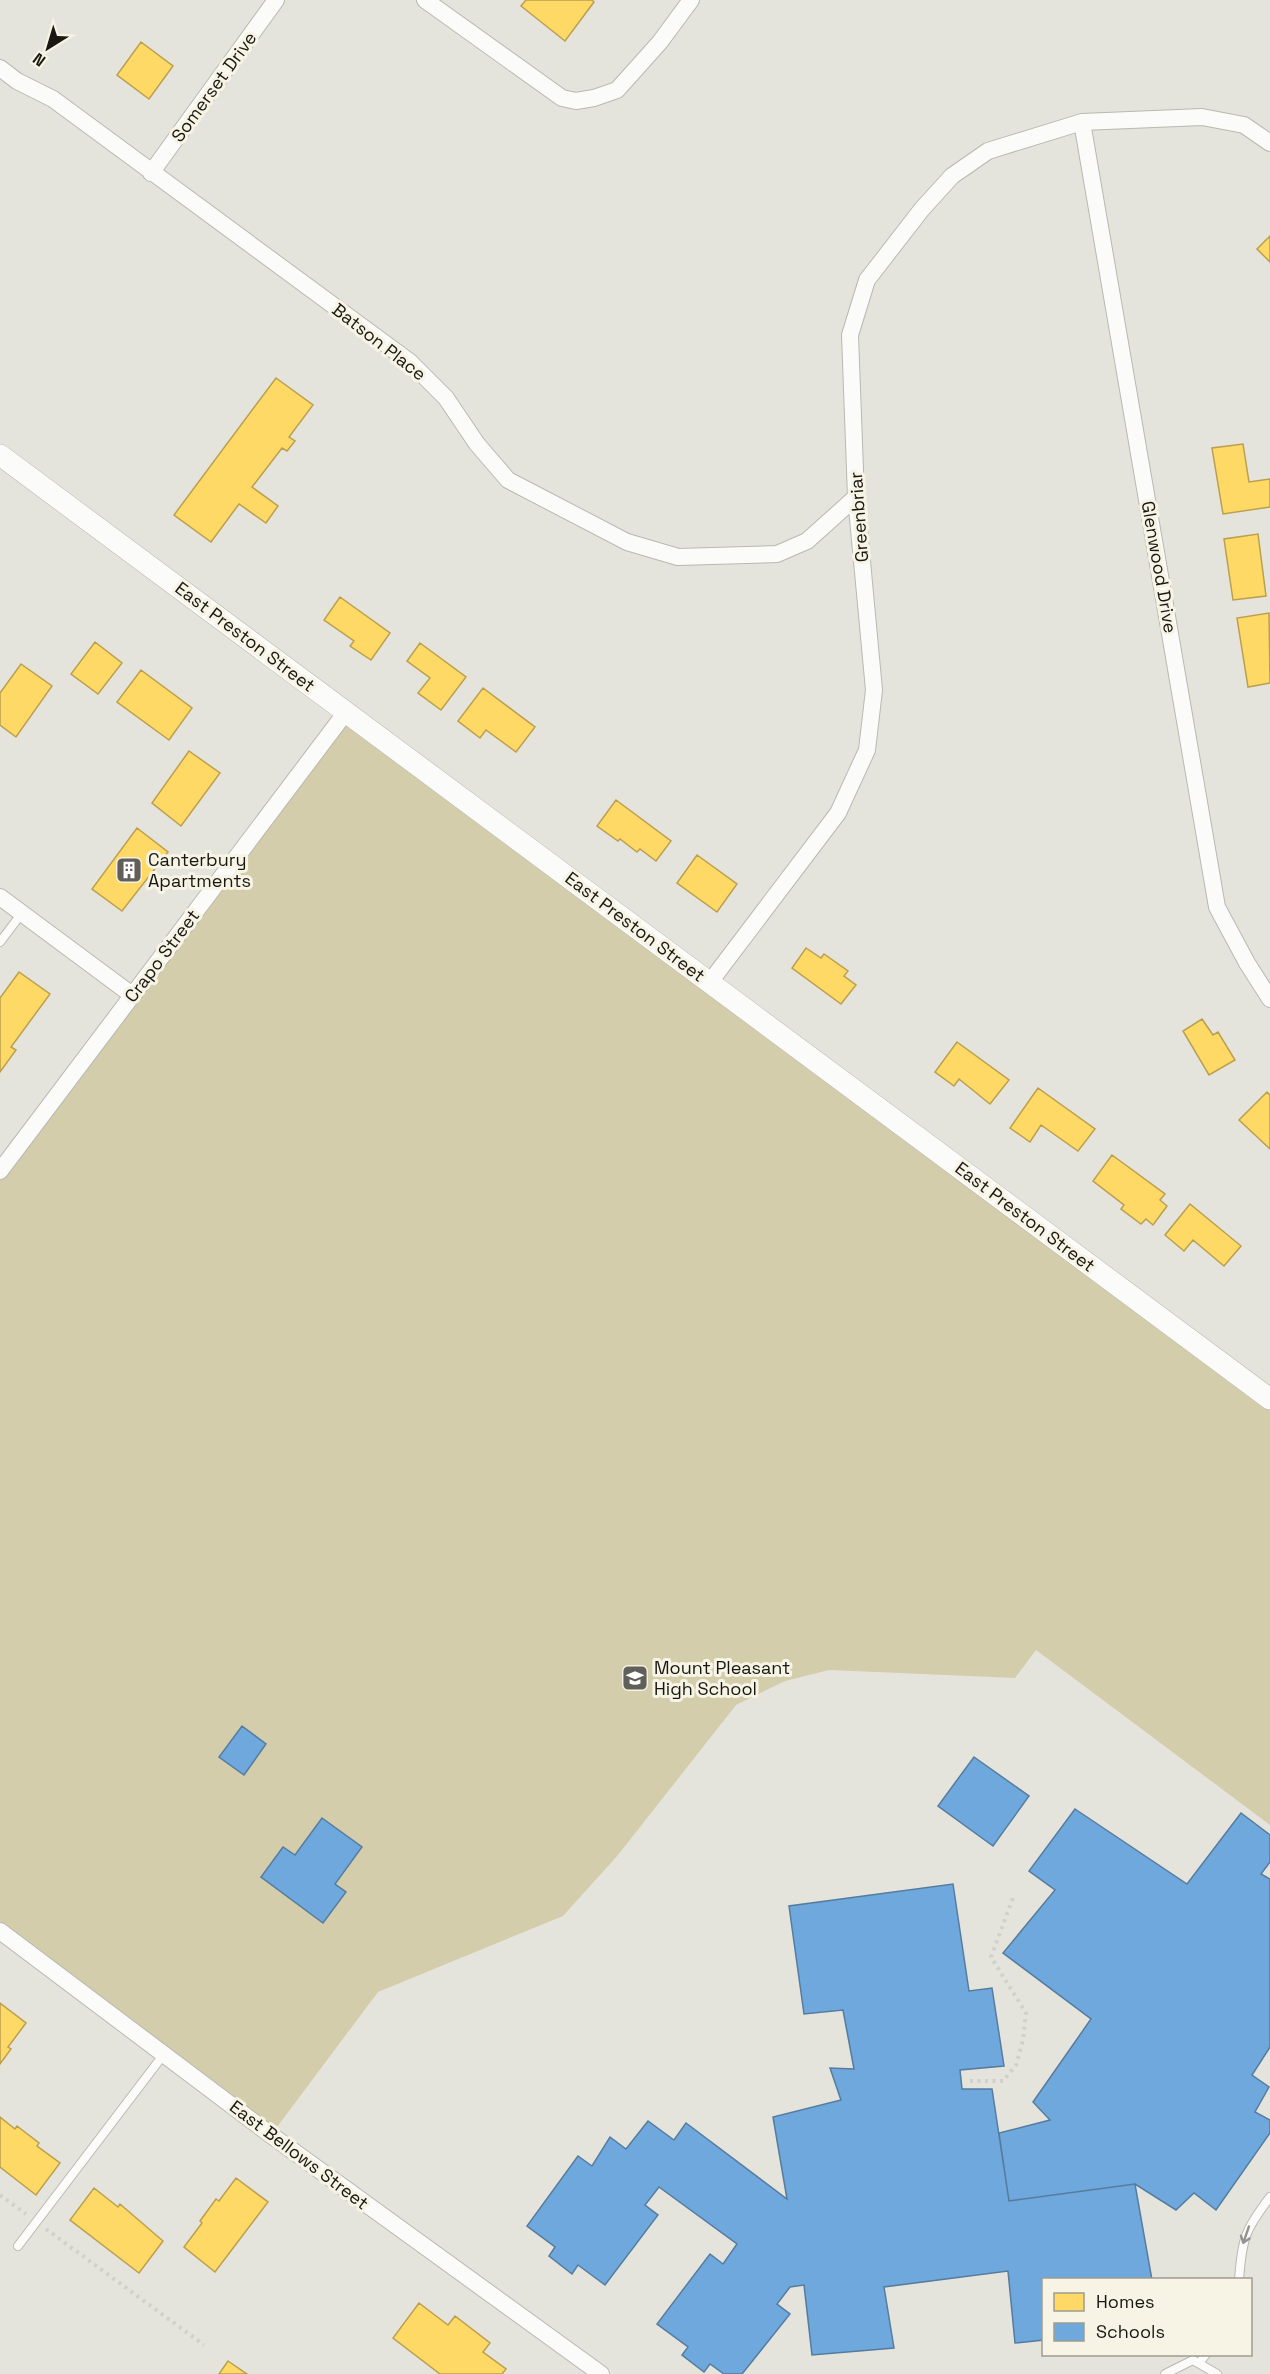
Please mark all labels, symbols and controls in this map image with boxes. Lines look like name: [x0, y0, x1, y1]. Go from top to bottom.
north arrow: [18, 18, 78, 78]
street label: Somerset Drive: [166, 27, 261, 146]
text: N: [29, 48, 50, 71]
street label: Batson Place: [328, 298, 431, 385]
street label: Greenbriar: [844, 471, 873, 563]
street label: Glenwood Drive: [1137, 499, 1182, 635]
street label: East Preston Street: [171, 576, 320, 697]
place label: Canterbury Apartments: [148, 848, 251, 892]
building icon: Canterbury Apartments: [114, 855, 144, 885]
street label: East Preston Street: [561, 866, 710, 987]
street label: Crapo Street: [119, 905, 204, 1007]
street label: East Preston Street: [951, 1156, 1100, 1277]
place label: Mount Pleasant High School: [654, 1656, 790, 1700]
school or university icon: Mount Pleasant High School: [620, 1663, 650, 1693]
street label: East Bellows Street: [225, 2095, 373, 2214]
one-way arrow: [1240, 2225, 1251, 2244]
legend: [1042, 2278, 1252, 2356]
text: Homes: [1096, 2290, 1155, 2313]
text: Schools: [1096, 2320, 1165, 2343]

